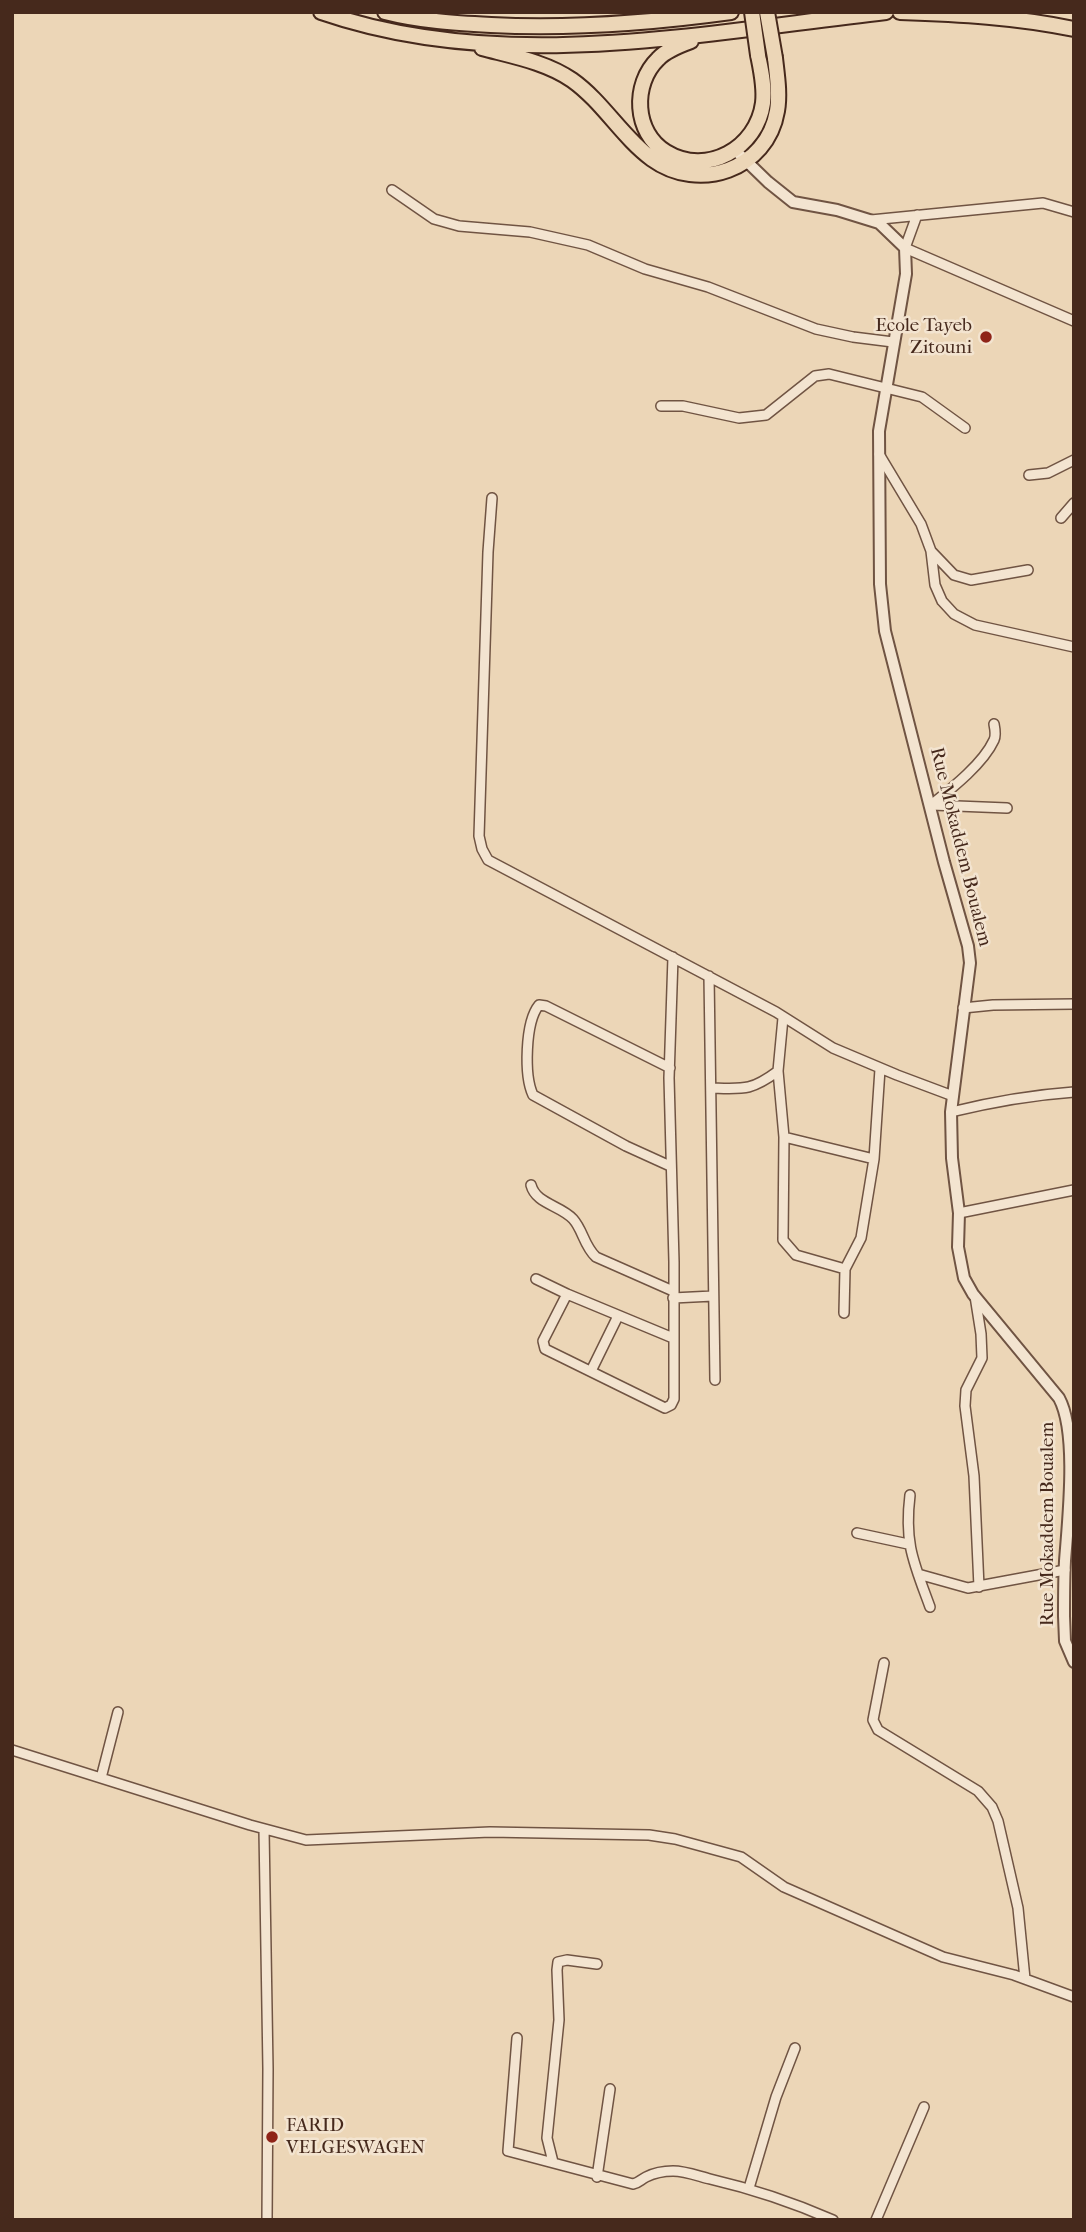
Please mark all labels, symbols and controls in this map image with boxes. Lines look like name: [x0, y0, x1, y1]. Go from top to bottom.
place label: Ecole Tayeb Zitouni: [875, 315, 972, 359]
marker: Ecole Tayeb Zitouni: [978, 329, 994, 345]
street label: Rue Mokaddem Boualem: [924, 745, 996, 949]
street label: Rue Mokaddem Boualem: [1037, 1422, 1059, 1626]
place label: FARID VELGESWAGEN: [286, 2115, 425, 2159]
marker: FARID VELGESWAGEN: [264, 2129, 280, 2145]

